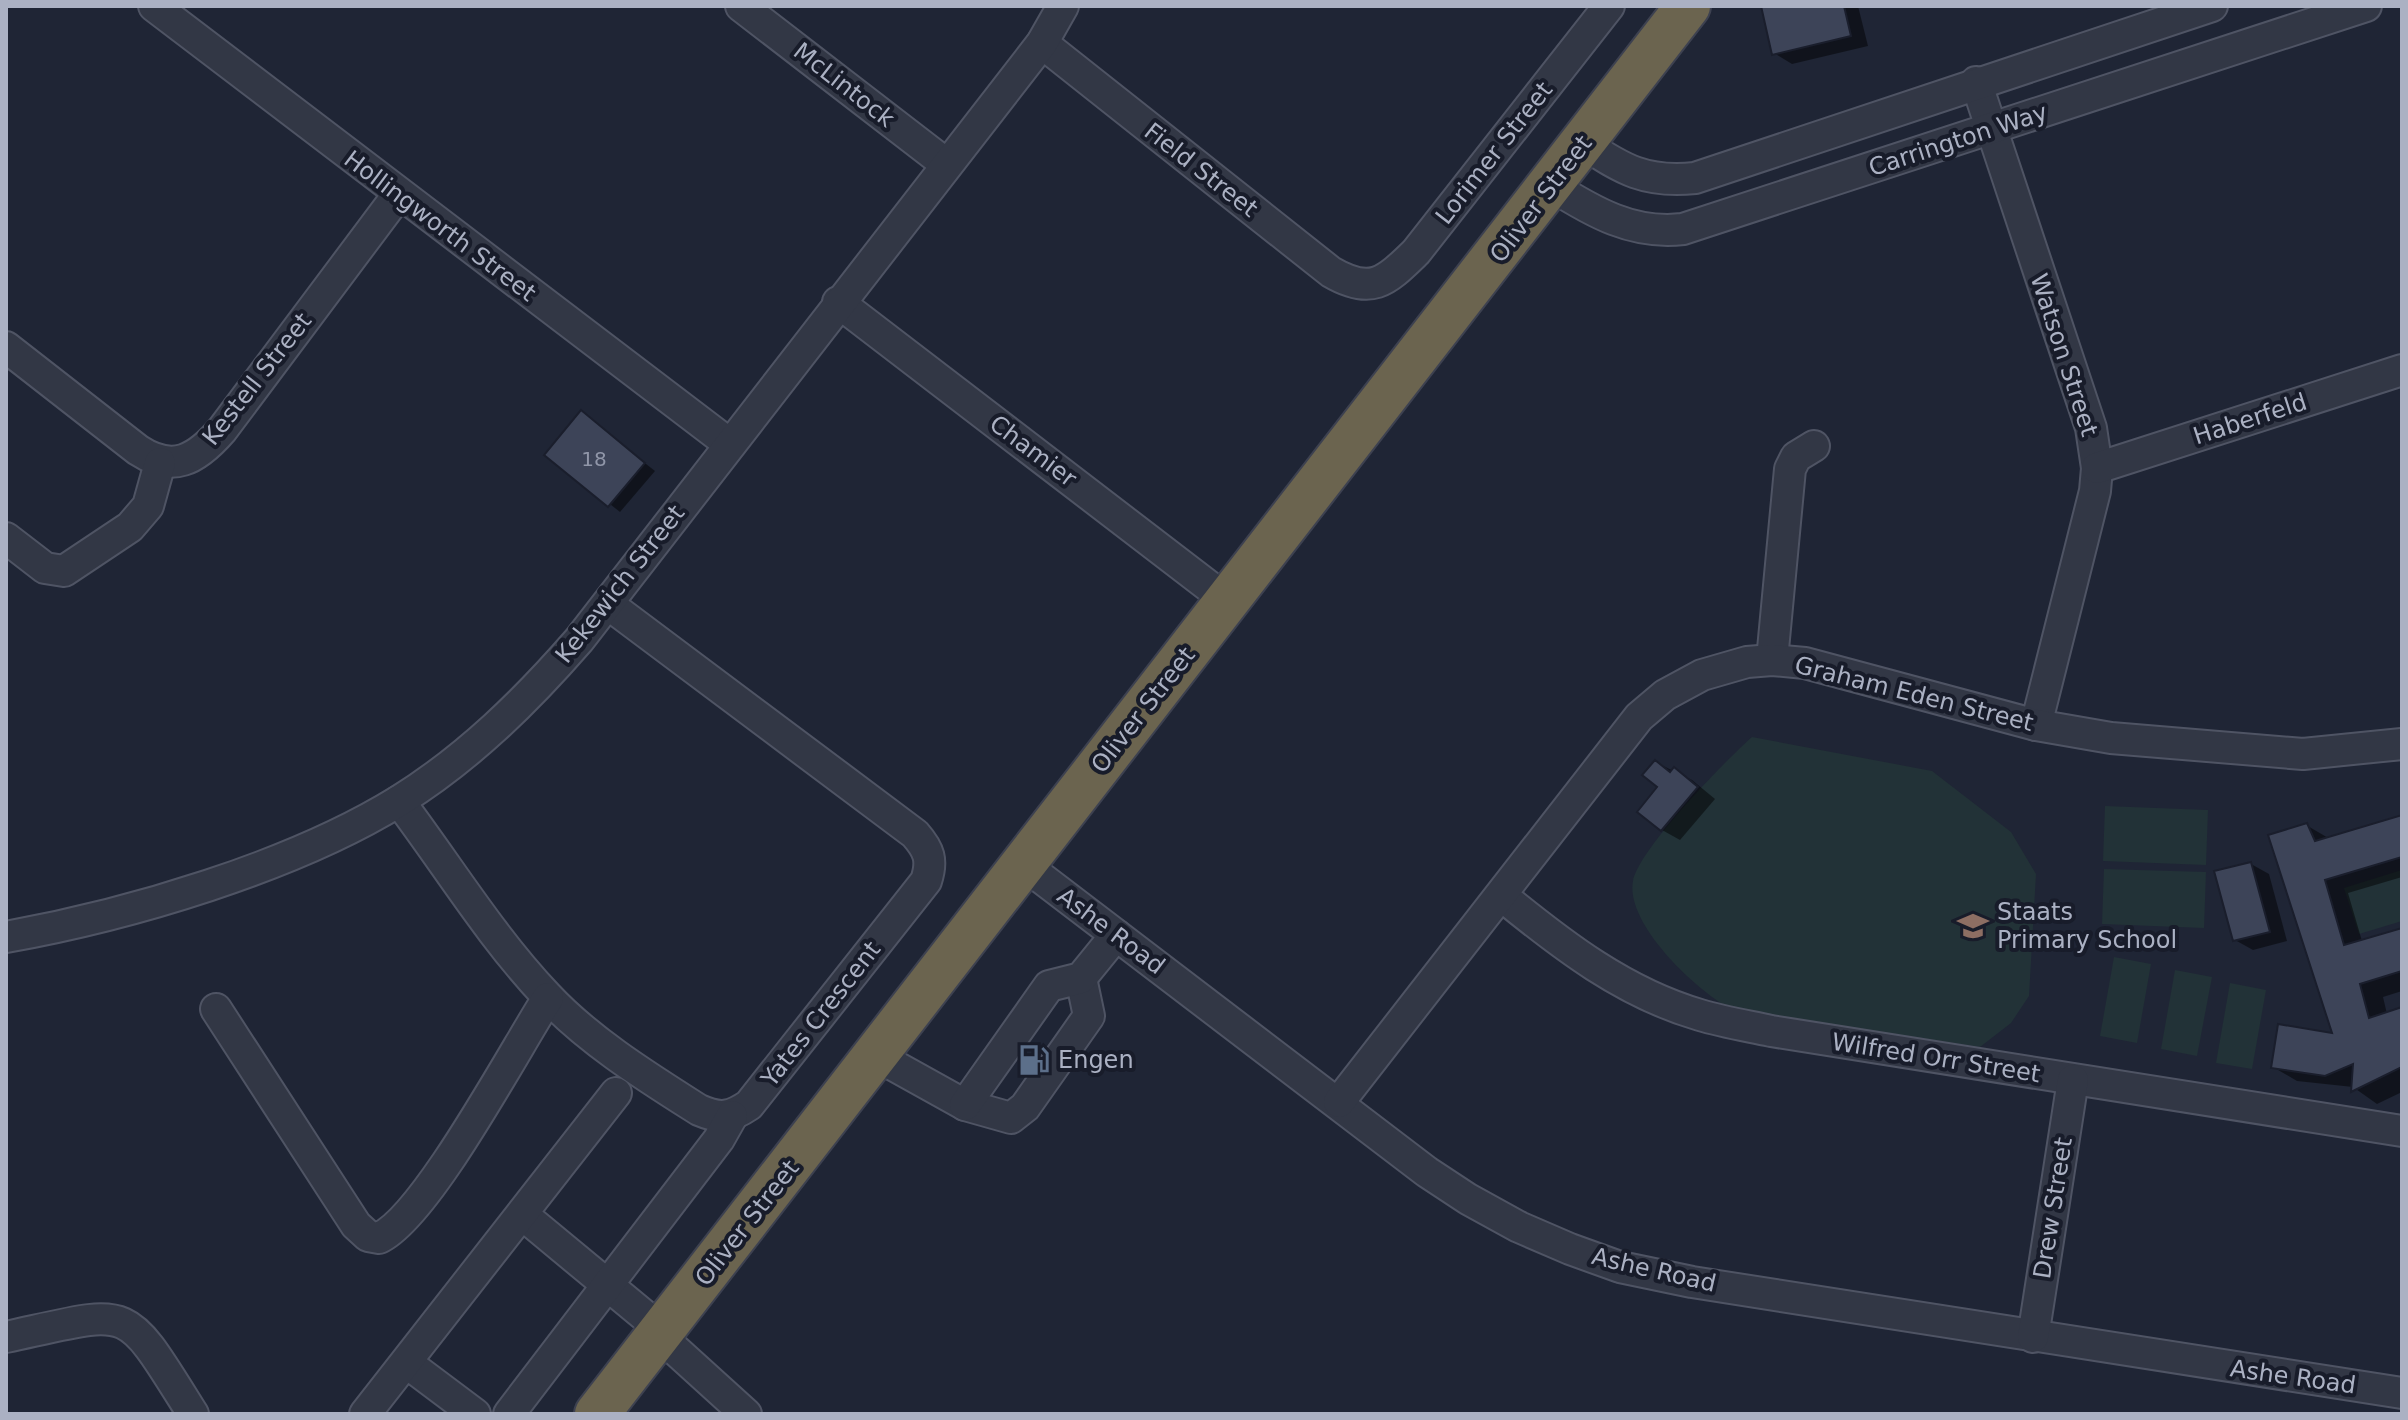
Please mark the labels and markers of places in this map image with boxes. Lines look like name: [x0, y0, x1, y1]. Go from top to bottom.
place label: Staats Primary School: [1997, 898, 2177, 954]
school or university icon: Staats Primary School: [1956, 909, 1990, 943]
fuel station icon: Engen: [1017, 1043, 1051, 1077]
place label: Engen: [1058, 1046, 1134, 1074]

